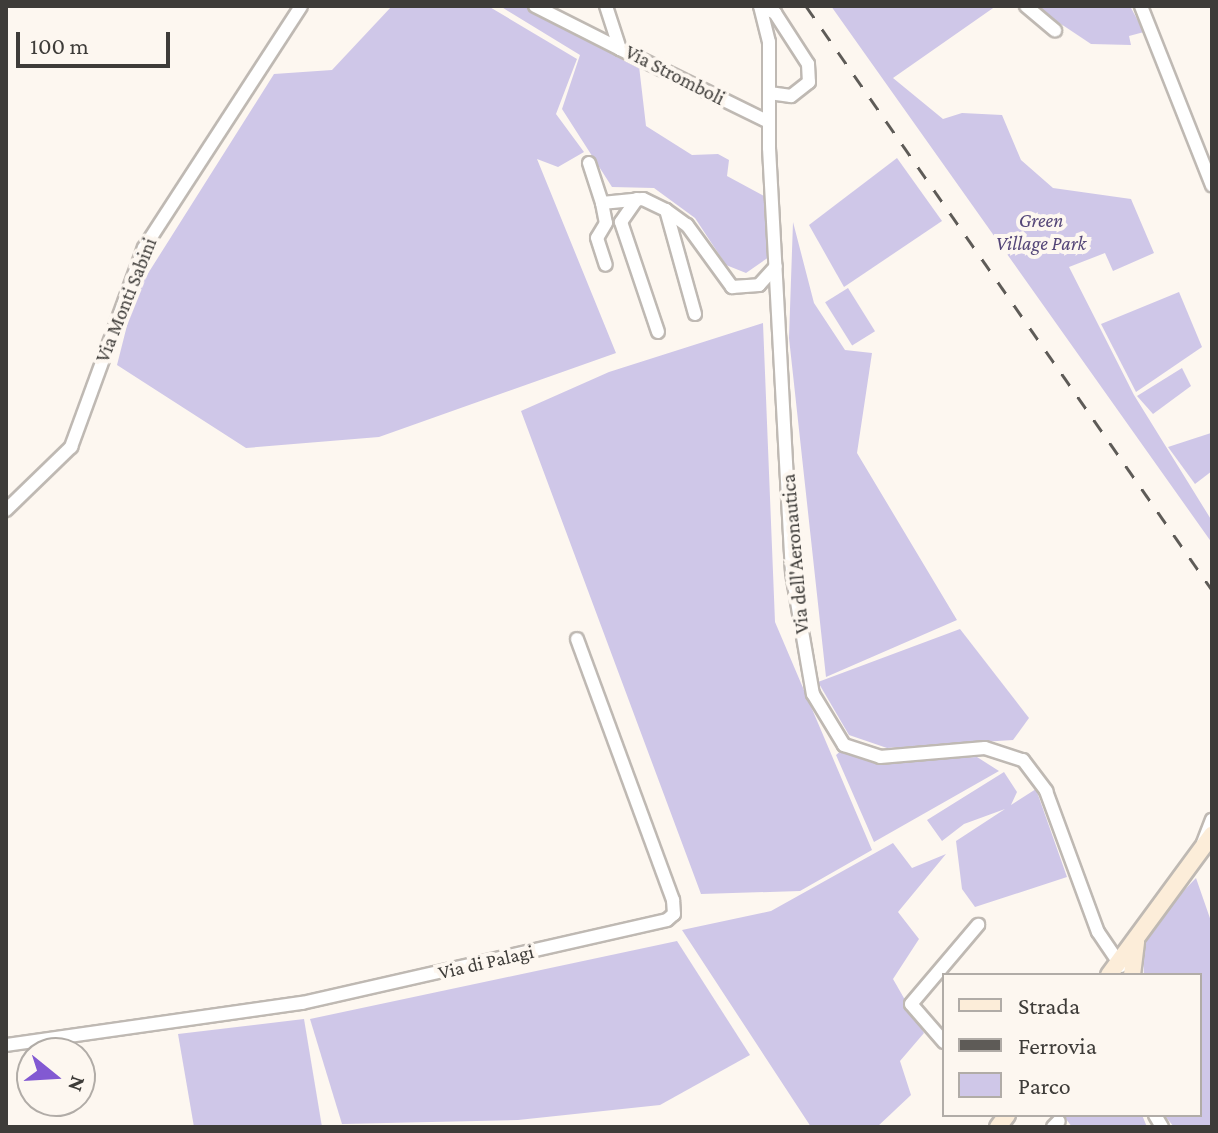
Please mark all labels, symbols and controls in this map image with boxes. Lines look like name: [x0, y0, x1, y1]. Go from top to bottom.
scale bar: [20, 16, 174, 66]
text: 100 m: [30, 32, 89, 59]
street label: Via Stromboli: [621, 40, 729, 110]
park label: Green Village Park: [996, 208, 1086, 255]
street label: Via Monti Sabini: [90, 234, 162, 366]
street label: Via dell'Aeronautica: [776, 473, 814, 635]
street label: Via di Palagi: [436, 939, 536, 985]
legend: [942, 973, 1202, 1117]
text: Strada: [1018, 992, 1080, 1019]
text: Ferrovia: [1018, 1032, 1097, 1059]
north arrow: [16, 1037, 96, 1117]
text: Parco: [1018, 1072, 1071, 1099]
text: N: [63, 1073, 92, 1095]

